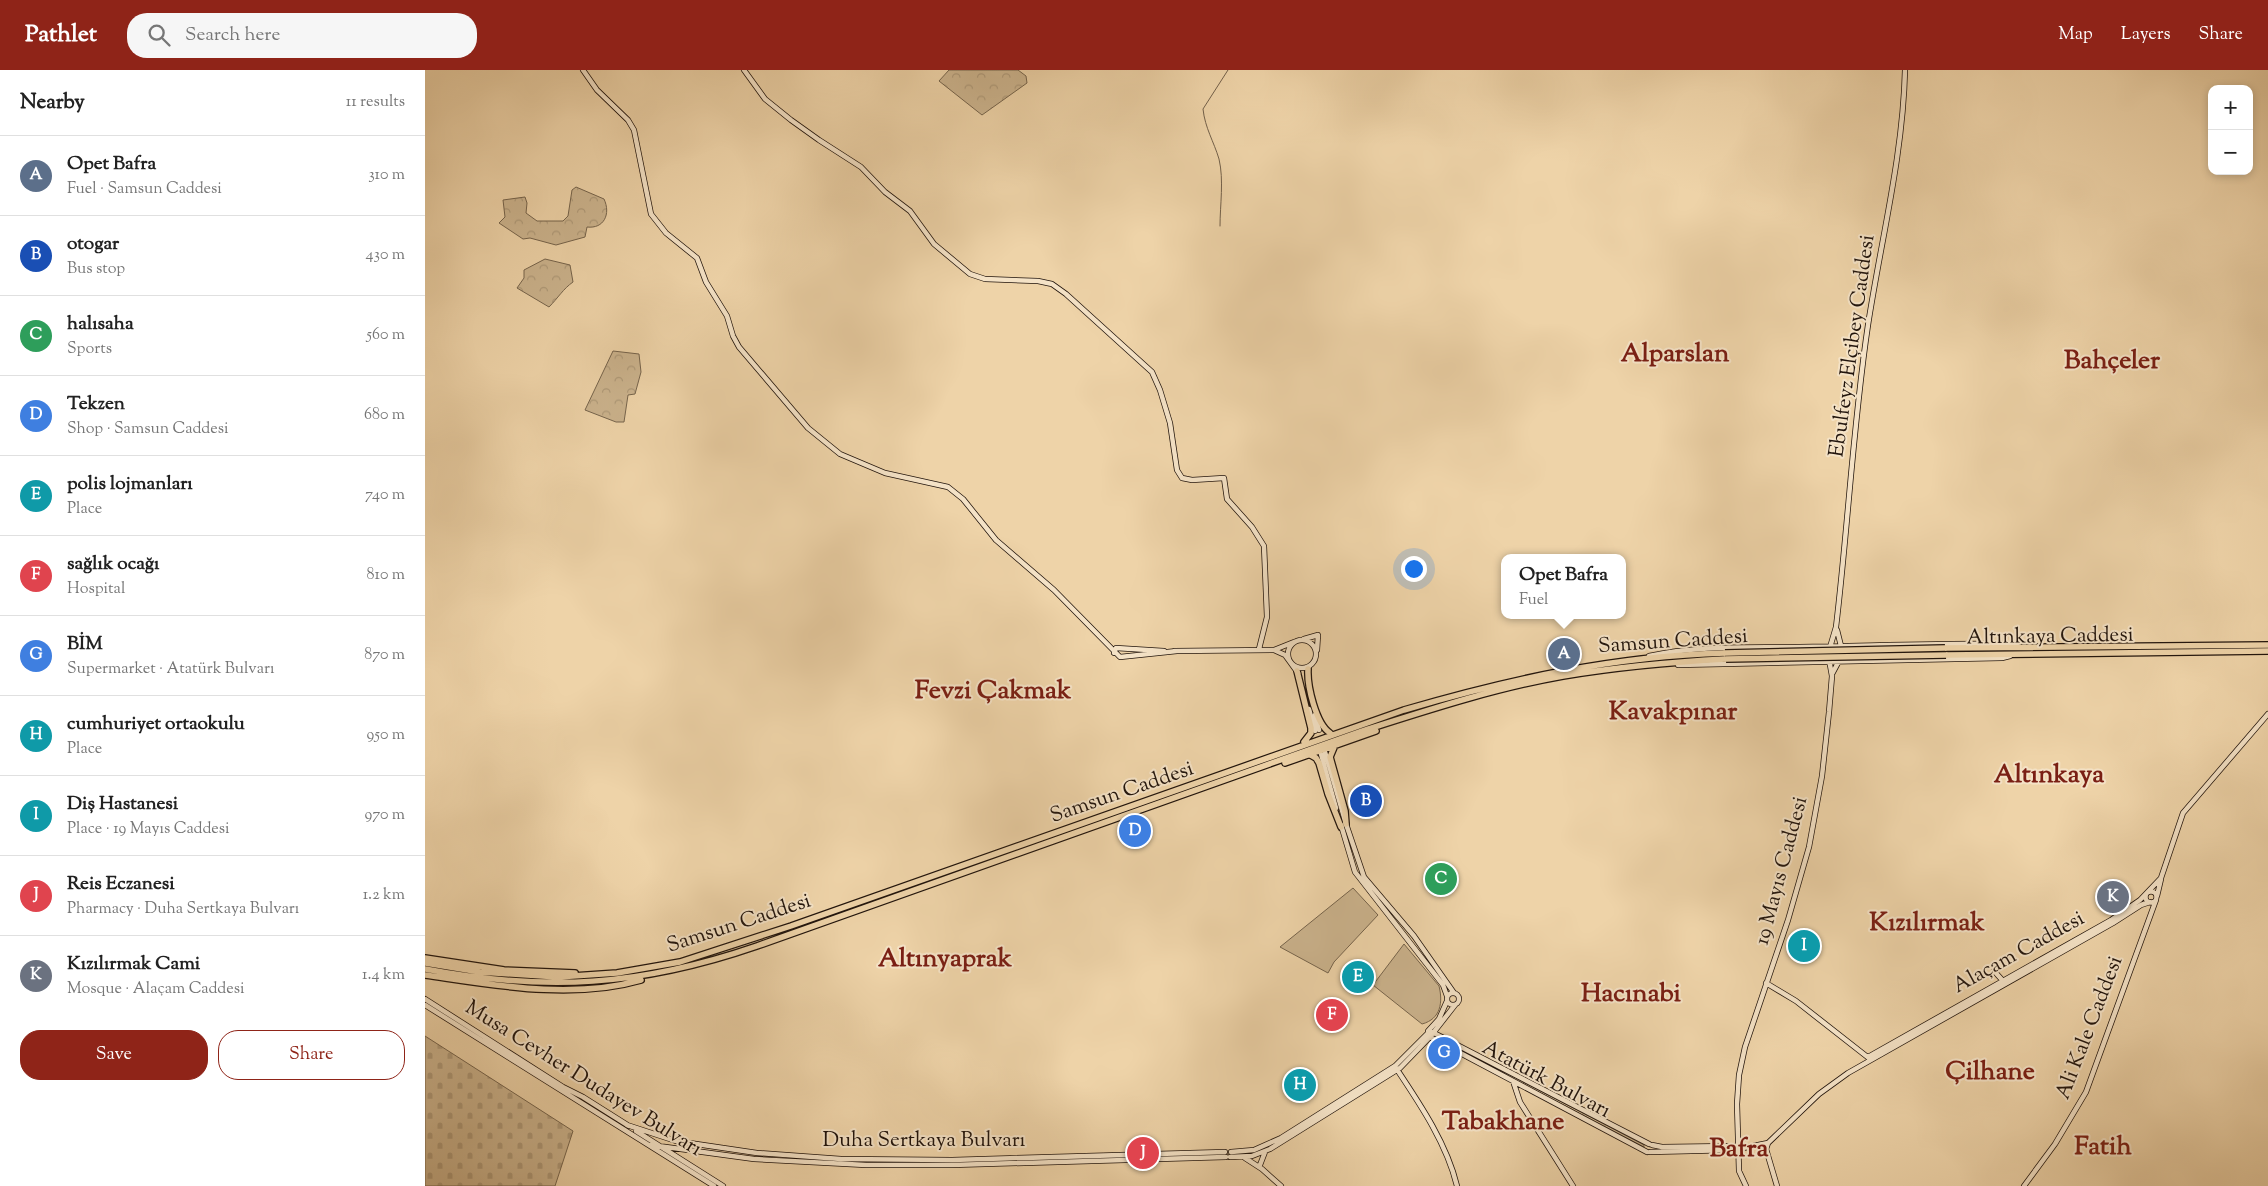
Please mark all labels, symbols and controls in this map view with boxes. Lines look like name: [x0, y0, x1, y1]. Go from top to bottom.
search box: [127, 13, 477, 58]
text: Pathlet: [25, 18, 97, 52]
icon: search: [145, 21, 173, 49]
text: Search here: [185, 22, 280, 49]
text: Map: [2058, 22, 2093, 48]
text: Layers: [2121, 22, 2171, 48]
text: Share: [2199, 22, 2243, 48]
map controls: [2208, 85, 2253, 175]
button: +: [2208, 85, 2253, 130]
text: Nearby: [20, 88, 85, 118]
text: 11 results: [346, 91, 405, 114]
button: −: [2208, 130, 2253, 175]
text: Opet Bafra: [67, 151, 156, 178]
text: A: [30, 164, 43, 187]
text: 310 m: [368, 164, 405, 187]
text: Fuel · Samsun Caddesi: [67, 178, 222, 201]
text: otogar: [67, 231, 119, 258]
street label: Ebulfeyz Elçibey Caddesi: [1823, 233, 1883, 459]
text: B: [31, 244, 41, 267]
text: 430 m: [366, 244, 405, 267]
text: Bus stop: [67, 258, 125, 281]
text: halısaha: [67, 311, 134, 338]
text: C: [30, 324, 42, 347]
text: 560 m: [366, 324, 405, 347]
district label: Alparslan: [1621, 336, 1730, 373]
text: Sports: [67, 338, 112, 361]
district label: Bahçeler: [2064, 343, 2160, 380]
text: Tekzen: [67, 391, 125, 418]
text: D: [30, 404, 42, 427]
text: 680 m: [364, 404, 405, 427]
text: Shop · Samsun Caddesi: [67, 418, 228, 441]
text: polis lojmanları: [67, 471, 193, 498]
text: E: [31, 484, 41, 507]
text: 740 m: [365, 484, 405, 507]
text: Place: [67, 498, 102, 521]
text: sağlık ocağı: [67, 551, 159, 578]
popup: [1501, 554, 1626, 619]
your location: [1401, 556, 1427, 582]
text: Opet Bafra: [1519, 562, 1608, 589]
text: F: [32, 564, 40, 587]
text: 810 m: [367, 564, 405, 587]
text: Hospital: [67, 578, 125, 601]
text: Fuel: [1519, 589, 1549, 612]
street label: Altınkaya Caddesi: [1966, 621, 2134, 653]
street label: Samsun Caddesi: [1597, 622, 1749, 662]
text: BİM: [67, 631, 103, 658]
pin: A: [1548, 635, 1580, 673]
text: G: [29, 644, 43, 667]
text: 870 m: [364, 644, 405, 667]
text: Supermarket · Atatürk Bulvarı: [67, 658, 274, 681]
district label: Fevzi Çakmak: [915, 673, 1072, 710]
district label: Kavakpınar: [1609, 694, 1737, 731]
text: cumhuriyet ortaokulu: [67, 711, 245, 738]
text: H: [30, 724, 42, 747]
text: 950 m: [366, 724, 405, 747]
text: Place: [67, 738, 102, 761]
street label: Samsun Caddesi: [1046, 754, 1198, 832]
district label: Altınkaya: [1994, 757, 2104, 794]
pin: B: [1350, 782, 1382, 820]
text: Diş Hastanesi: [67, 791, 178, 818]
street label: 19 Mayıs Caddesi: [1748, 793, 1816, 949]
text: I: [33, 804, 39, 827]
text: 970 m: [364, 804, 405, 827]
pin: D: [1119, 812, 1151, 850]
text: Place · 19 Mayıs Caddesi: [67, 818, 230, 841]
pin: C: [1425, 860, 1457, 898]
text: Reis Eczanesi: [67, 871, 175, 898]
pin: K: [2097, 878, 2129, 916]
text: J: [34, 884, 38, 907]
text: 1.2 km: [363, 884, 405, 907]
street label: Samsun Caddesi: [663, 887, 815, 961]
text: Pharmacy · Duha Sertkaya Bulvarı: [67, 898, 299, 921]
street label: Alaçam Caddesi: [1948, 904, 2090, 1002]
district label: Kızılırmak: [1869, 905, 1985, 942]
pin: I: [1788, 927, 1820, 965]
district label: Altınyaprak: [878, 941, 1013, 978]
text: Kızılırmak Cami: [67, 951, 200, 978]
street label: Ali Kale Caddesi: [2049, 952, 2131, 1104]
pin: E: [1342, 958, 1374, 996]
text: K: [30, 964, 42, 987]
text: 1.4 km: [362, 964, 405, 987]
district label: Hacınabi: [1581, 976, 1682, 1013]
text: Mosque · Alaçam Caddesi: [67, 978, 245, 1001]
street label: Musa Cevher Dudayev Bulvarı: [459, 994, 707, 1164]
pin: F: [1316, 996, 1348, 1034]
button: Save: [20, 1030, 208, 1080]
button: Share: [218, 1030, 405, 1080]
pin: G: [1428, 1034, 1460, 1072]
street label: Atatürk Bulvarı: [1476, 1034, 1616, 1127]
district label: Çilhane: [1945, 1054, 2035, 1091]
pin: H: [1284, 1066, 1316, 1104]
district label: Tabakhane: [1442, 1104, 1564, 1141]
street label: Duha Sertkaya Bulvarı: [822, 1126, 1026, 1156]
district label: Fatih: [2074, 1129, 2132, 1166]
district label: Bafra: [1709, 1131, 1769, 1168]
pin: J: [1127, 1134, 1159, 1172]

